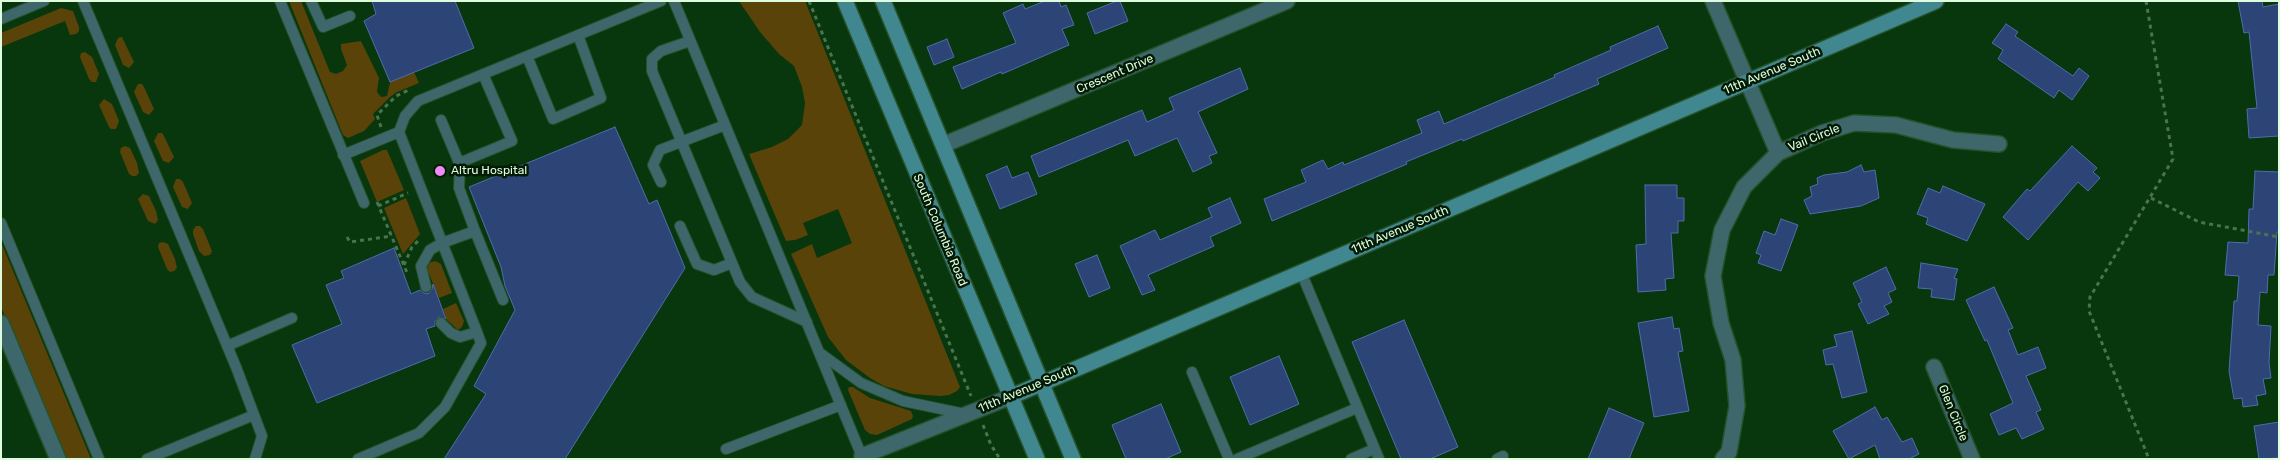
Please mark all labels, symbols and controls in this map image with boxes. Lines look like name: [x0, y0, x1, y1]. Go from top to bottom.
street label: 11th Avenue South: [1721, 44, 1823, 98]
street label: Crescent Drive: [1074, 51, 1156, 97]
street label: Vail Circle: [1786, 121, 1842, 155]
marker: Altru Hospital: [433, 164, 447, 178]
place label: Altru Hospital: [451, 164, 527, 178]
street label: South Columbia Road: [910, 172, 970, 288]
street label: 11th Avenue South: [1349, 203, 1451, 257]
street label: 11th Avenue South: [976, 362, 1078, 416]
street label: Glen Circle: [1935, 383, 1971, 443]

